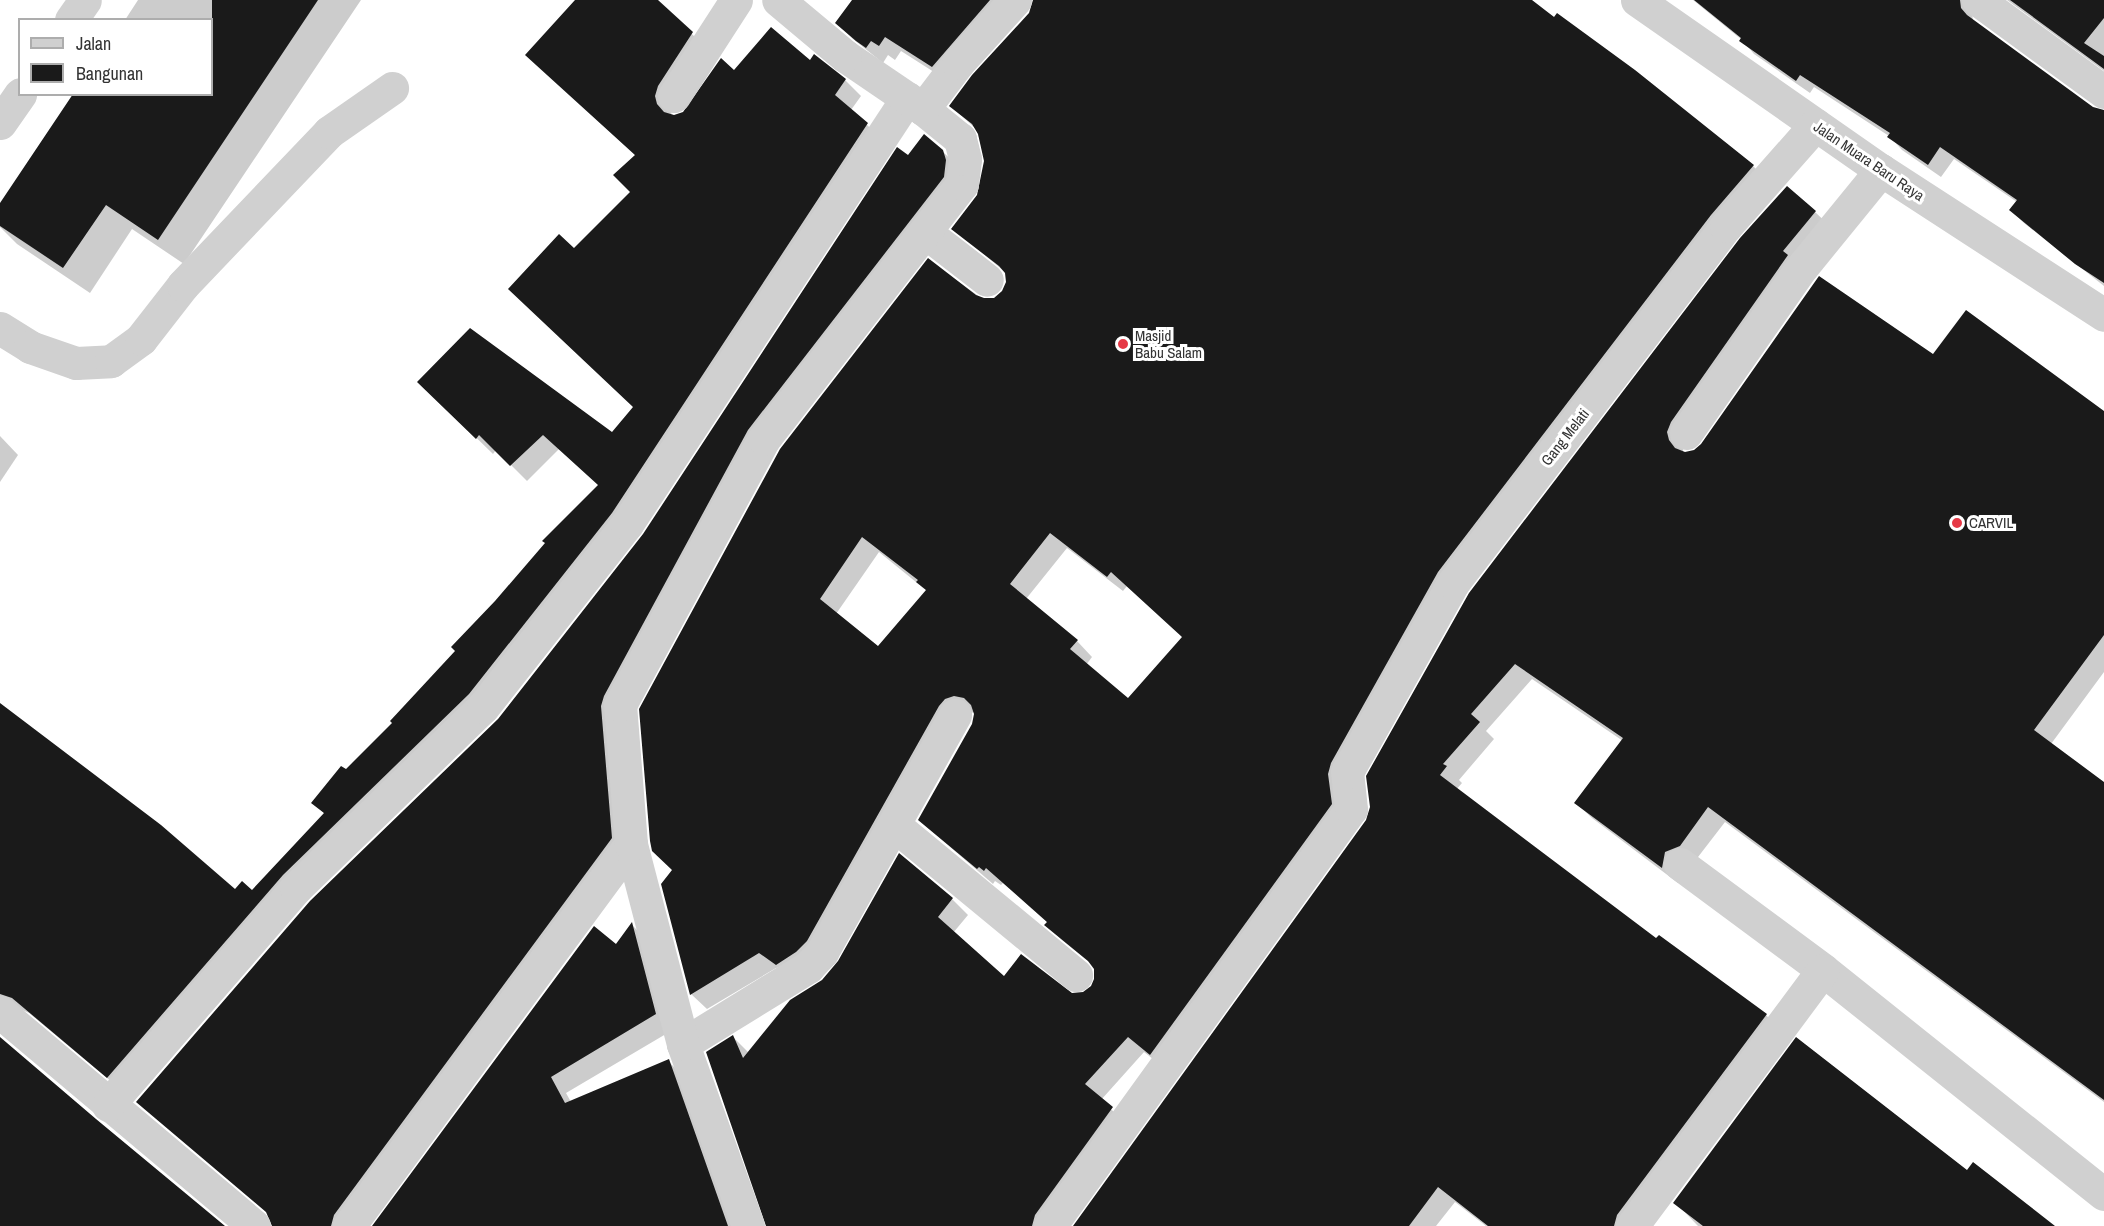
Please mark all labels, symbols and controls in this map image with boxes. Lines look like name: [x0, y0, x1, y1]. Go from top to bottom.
legend: [18, 18, 213, 96]
text: Jalan: [76, 31, 111, 56]
text: Bangunan: [76, 61, 143, 86]
street label: Jalan Muara Baru Raya: [1810, 117, 1928, 205]
place label: Masjid Babu Salam: [1135, 326, 1202, 361]
marker: Masjid Babu Salam: [1116, 337, 1130, 351]
street label: Gang Melati: [1537, 405, 1593, 469]
place label: CARVIL: [1969, 514, 2013, 532]
marker: CARVIL: [1950, 516, 1964, 530]

